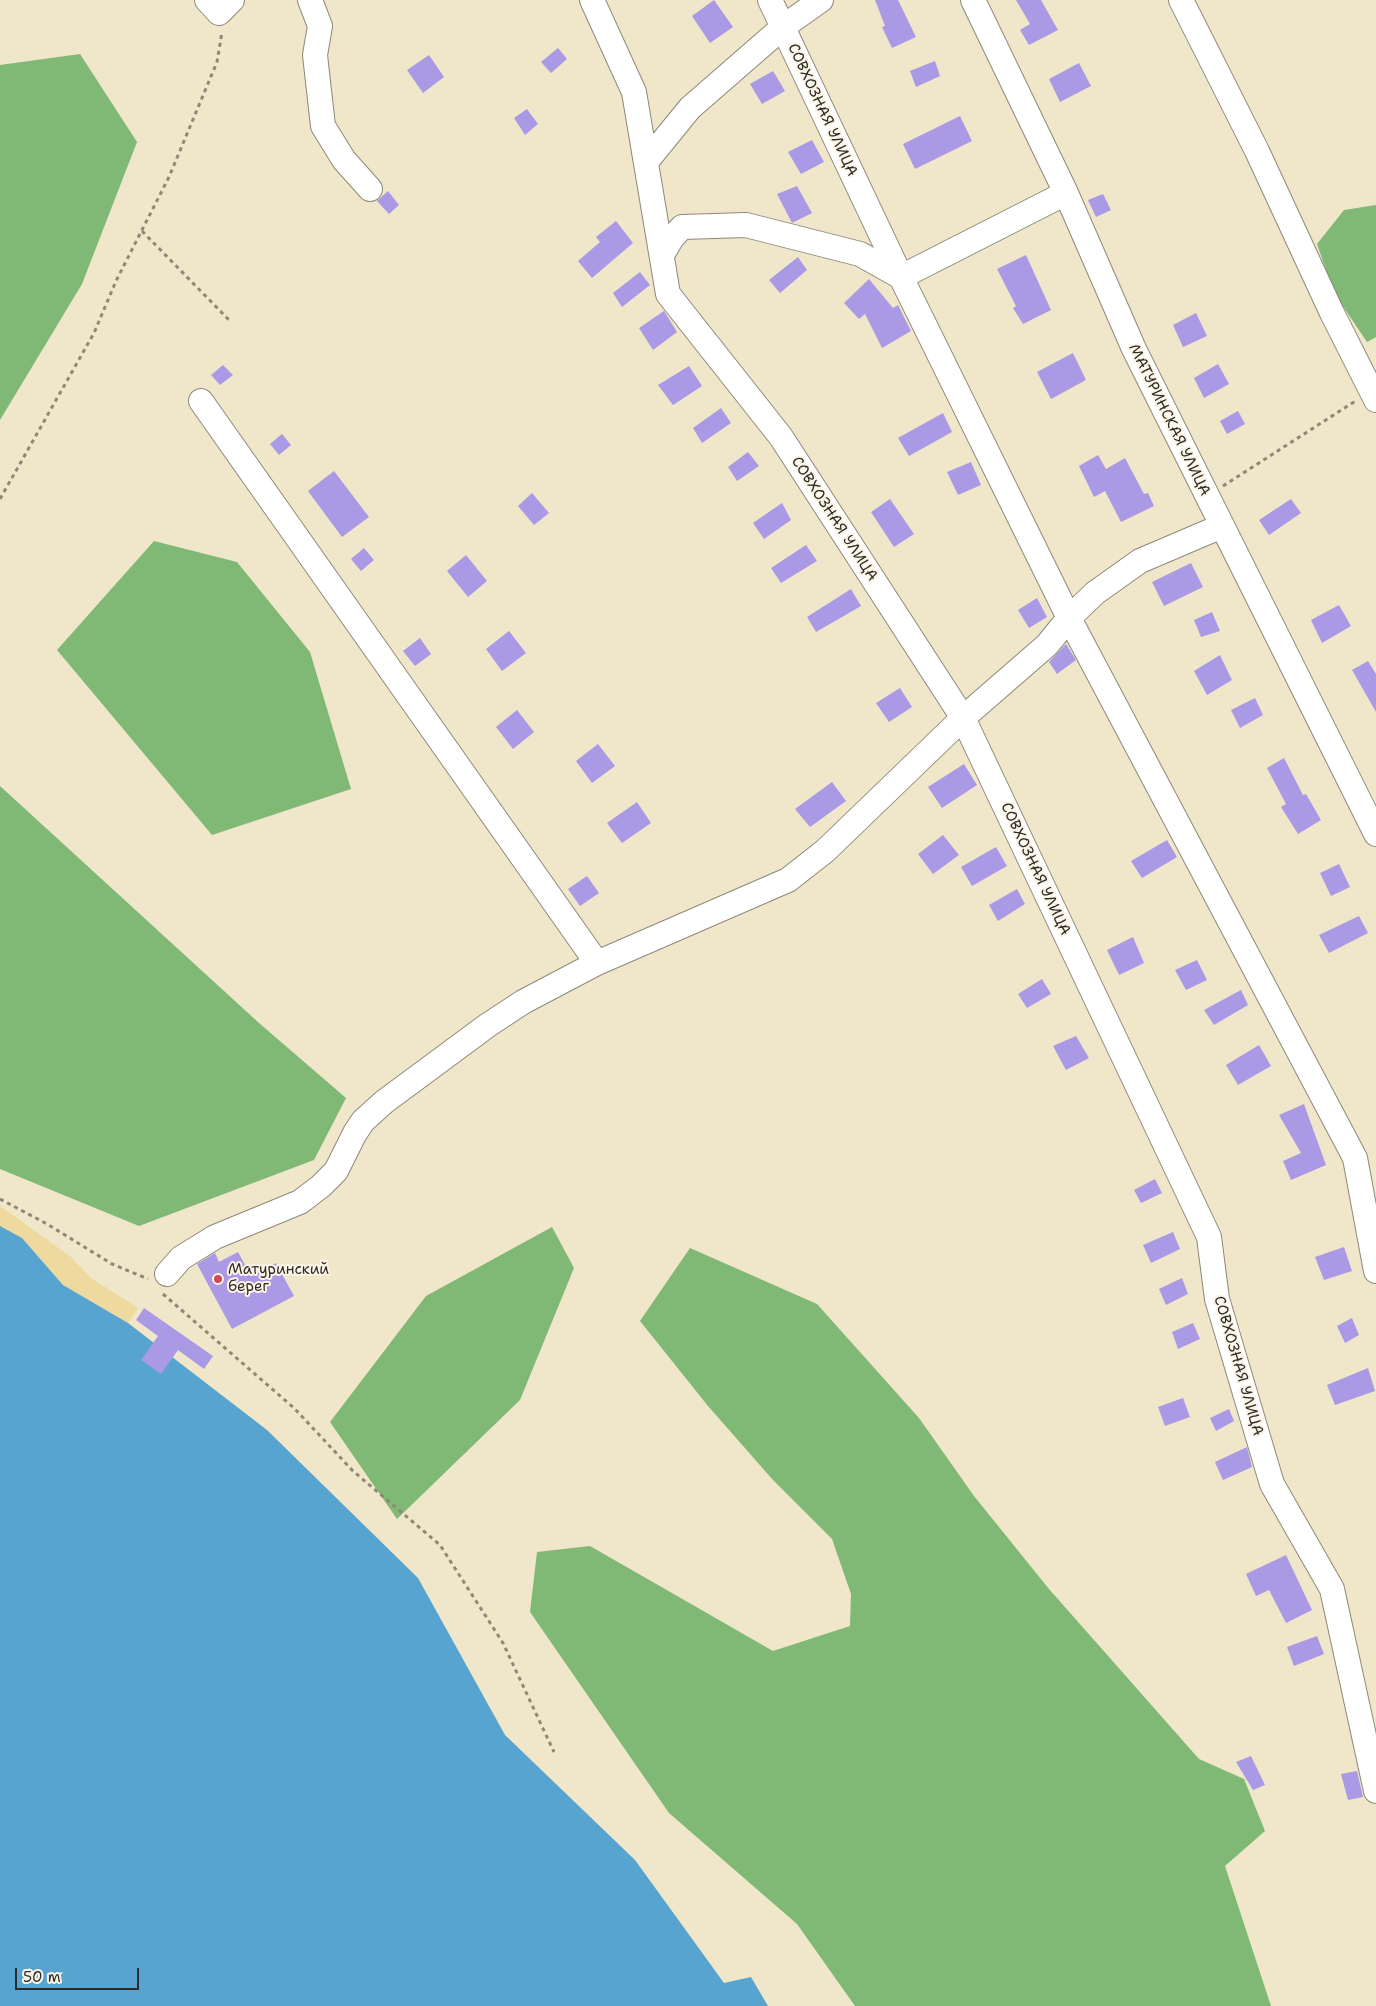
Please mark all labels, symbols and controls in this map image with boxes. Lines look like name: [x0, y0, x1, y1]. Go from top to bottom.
street label: СОВХОЗНАЯ УЛИЦА: [783, 41, 861, 179]
street label: МАТУРИНСКАЯ УЛИЦА: [1124, 341, 1214, 499]
street label: СОВХОЗНАЯ УЛИЦА: [787, 453, 881, 585]
street label: СОВХОЗНАЯ УЛИЦА: [996, 800, 1074, 938]
place label: Матуринский берег: [228, 1261, 329, 1296]
marker: Матуринский берег: [212, 1273, 224, 1285]
street label: СОВХОЗНАЯ УЛИЦА: [1209, 1294, 1267, 1438]
scale bar: [18, 1958, 141, 1990]
text: 50 m: [23, 1967, 61, 1987]

